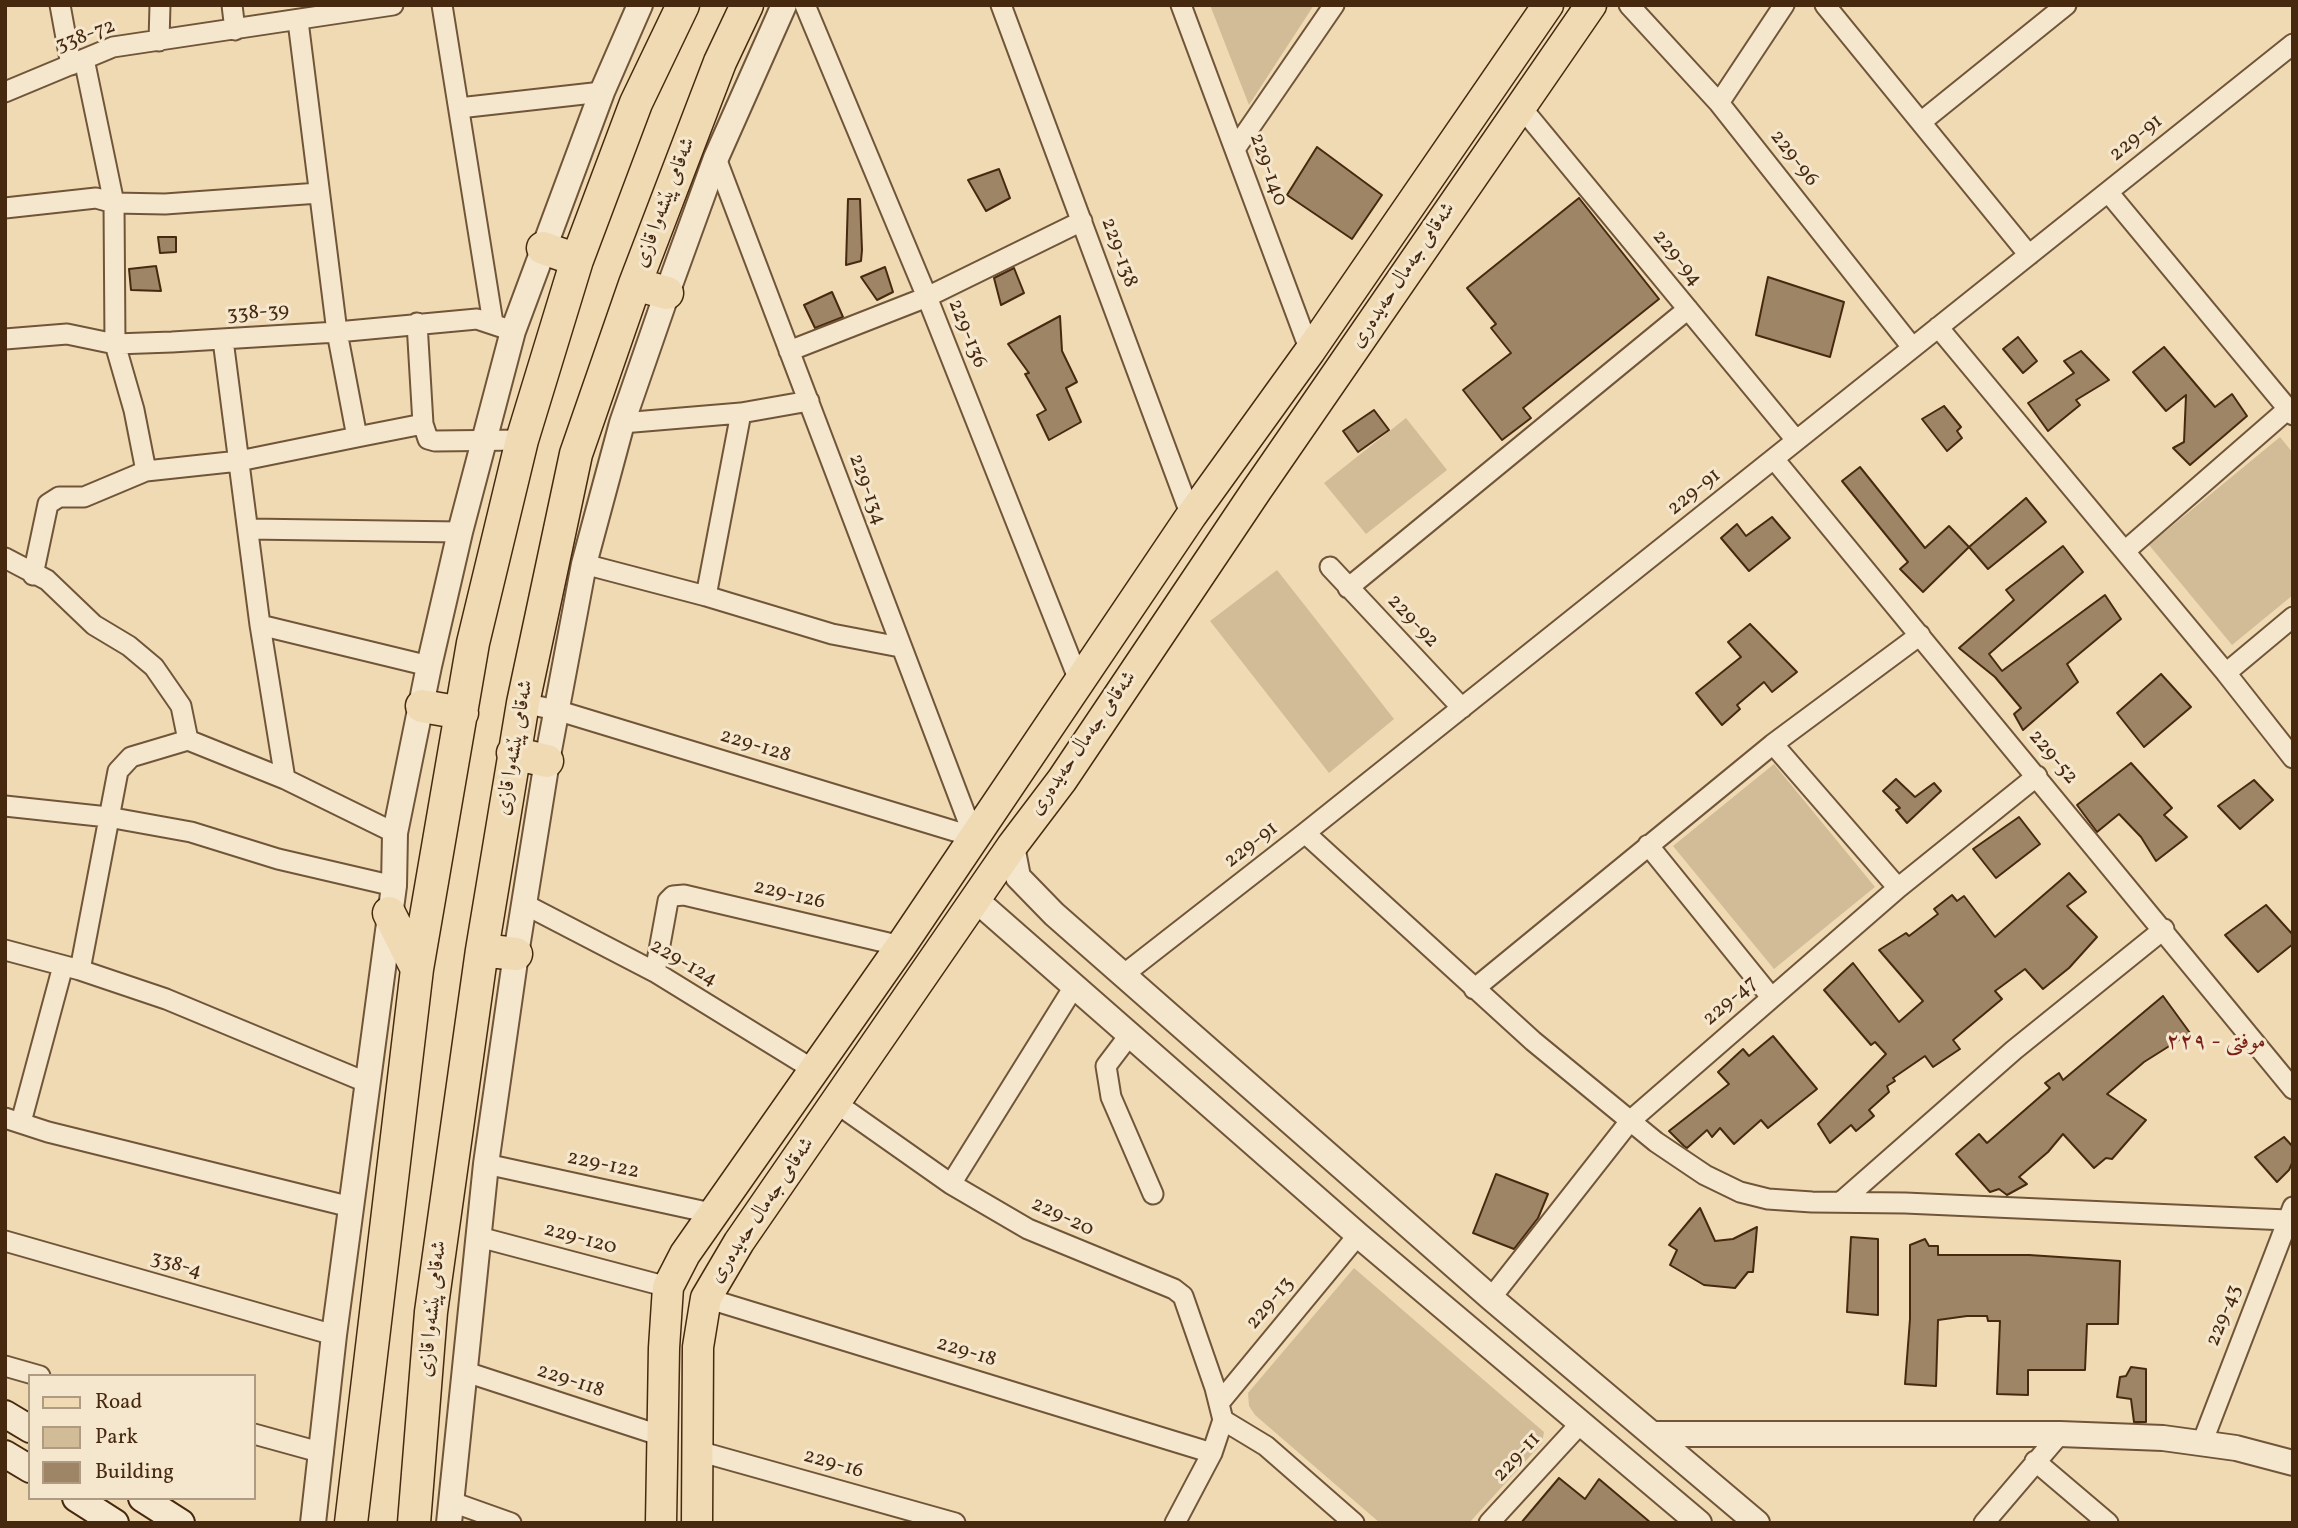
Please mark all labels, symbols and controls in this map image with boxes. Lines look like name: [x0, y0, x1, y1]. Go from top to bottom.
street label: 338-72: [53, 15, 119, 59]
street label: 229-91: [2105, 110, 2169, 168]
street label: 229-96: [1763, 126, 1823, 192]
street label: 229-140: [1242, 130, 1292, 210]
street label: شەقامی پێشەوا قازی: [630, 134, 702, 272]
street label: شەقامی جەمال حەیدەری: [1346, 198, 1462, 354]
street label: 229-138: [1094, 215, 1142, 291]
street label: 229-94: [1646, 226, 1706, 292]
street label: 229-136: [941, 296, 991, 372]
street label: 338-39: [226, 299, 290, 329]
street label: 229-134: [841, 451, 891, 529]
street label: 229-91: [1663, 464, 1727, 522]
street label: 229-92: [1381, 590, 1443, 654]
street label: شەقامی جەمال حەیدەری: [1025, 667, 1143, 821]
street label: شەقامی پێشەوا قازی: [492, 678, 540, 818]
street label: 229-128: [717, 724, 793, 770]
street label: 229-52: [2022, 725, 2082, 791]
street label: 229-91: [1220, 817, 1284, 875]
street label: 229-126: [751, 876, 827, 916]
street label: 229-124: [645, 935, 721, 993]
street label: 229-47: [1698, 971, 1764, 1033]
district label: موفتی - ٢٢٩: [2166, 1030, 2266, 1058]
street label: شەقامی جەمال حەیدەری: [705, 1133, 821, 1289]
street label: 229-122: [564, 1146, 642, 1186]
street label: 229-20: [1027, 1193, 1097, 1243]
street label: 229-120: [541, 1218, 619, 1262]
street label: شەقامی پێشەوا قازی: [414, 1239, 454, 1379]
street label: 338-4: [147, 1247, 205, 1285]
street label: 229-13: [1242, 1272, 1300, 1336]
street label: 229-43: [2202, 1282, 2248, 1350]
street label: 229-18: [933, 1332, 999, 1374]
street label: 229-118: [533, 1359, 607, 1405]
legend: [28, 1374, 256, 1500]
text: Road: [95, 1388, 142, 1417]
text: Park: [95, 1423, 138, 1452]
street label: 229-11: [1489, 1428, 1547, 1488]
street label: 229-16: [800, 1444, 866, 1486]
text: Building: [95, 1458, 174, 1487]

